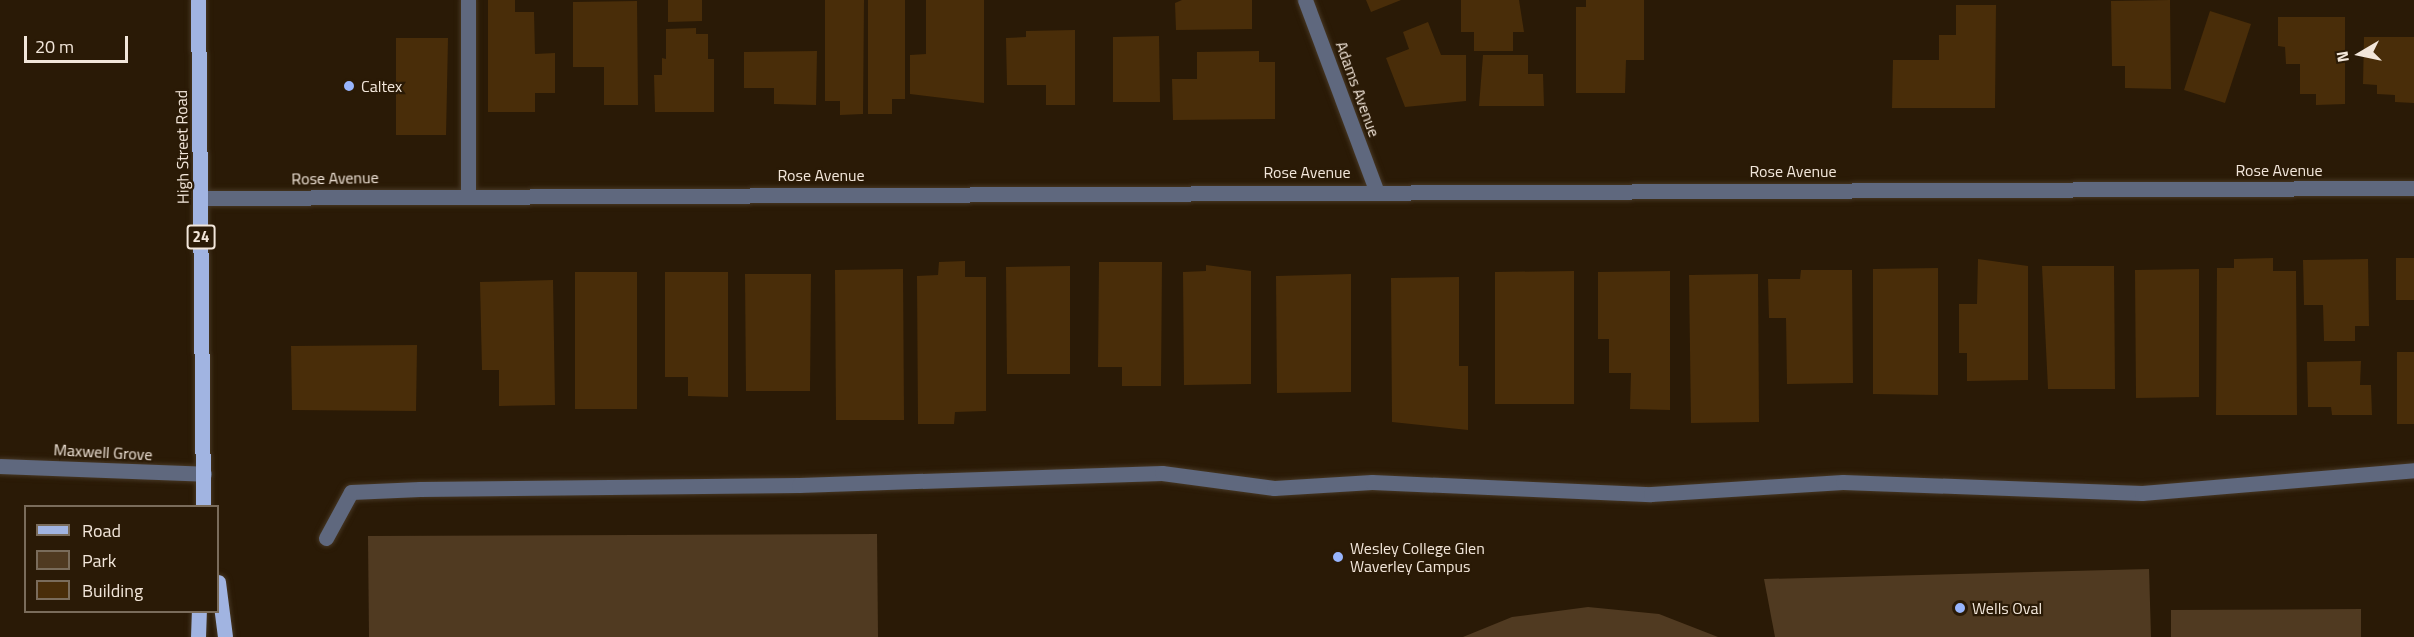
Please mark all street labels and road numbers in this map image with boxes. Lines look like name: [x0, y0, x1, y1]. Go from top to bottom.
street label: Adams Avenue: [1332, 39, 1384, 139]
street label: High Street Road: [171, 90, 193, 204]
street label: Rose Avenue: [2235, 160, 2323, 180]
street label: Rose Avenue: [1749, 161, 1837, 181]
street label: Rose Avenue: [1263, 162, 1351, 182]
street label: Rose Avenue: [777, 165, 865, 185]
street label: Rose Avenue: [291, 168, 379, 188]
road number: 24: [186, 225, 216, 249]
street label: Maxwell Grove: [53, 440, 153, 464]

